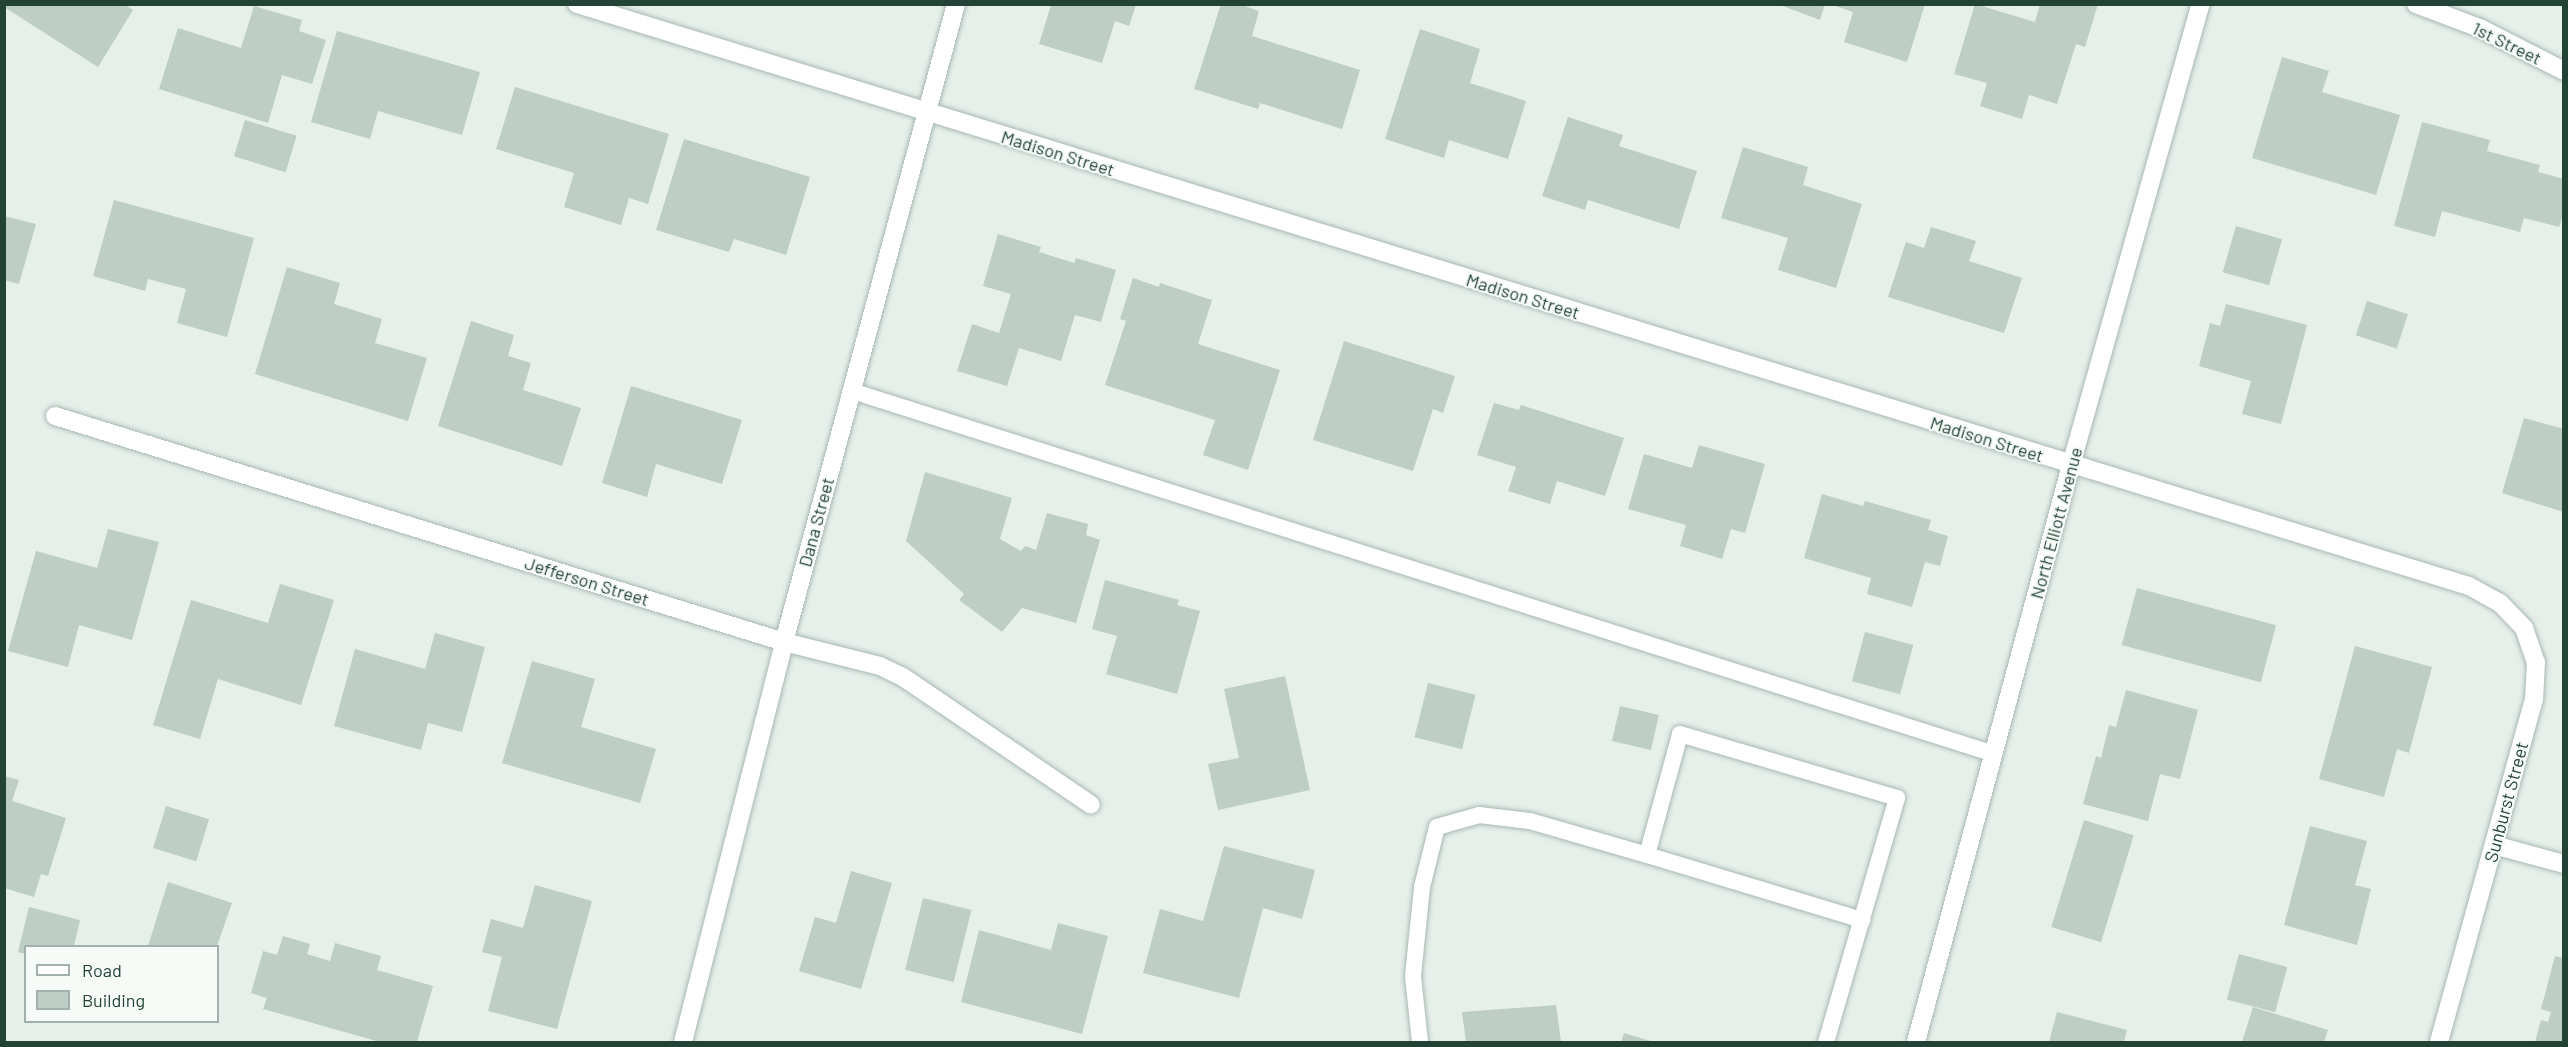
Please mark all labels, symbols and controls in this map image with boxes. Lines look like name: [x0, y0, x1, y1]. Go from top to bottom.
street label: 1st Street: [2469, 17, 2545, 69]
street label: Madison Street: [999, 126, 1117, 180]
street label: Madison Street: [1464, 269, 1582, 323]
street label: Madison Street: [1928, 412, 2046, 466]
street label: North Elliott Avenue: [2025, 445, 2087, 601]
street label: Dana Street: [794, 475, 838, 569]
street label: Jefferson Street: [522, 552, 652, 610]
street label: Sunburst Street: [2480, 739, 2532, 865]
legend: [24, 945, 219, 1023]
text: Road: [82, 959, 122, 981]
text: Building: [82, 989, 145, 1011]

